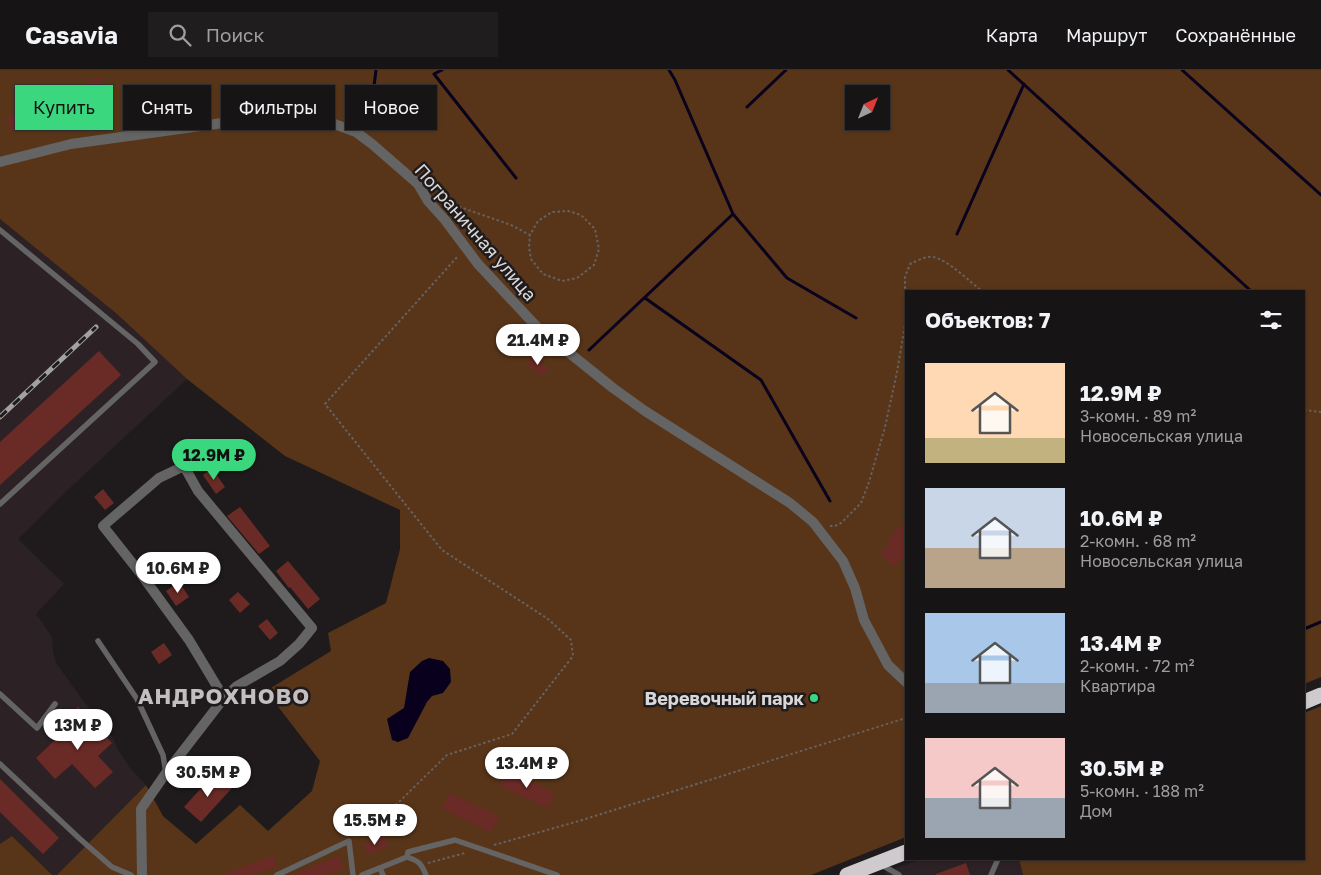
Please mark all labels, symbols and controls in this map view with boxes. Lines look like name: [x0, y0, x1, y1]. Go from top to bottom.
search box: [148, 12, 498, 57]
text: Casavia: [25, 20, 118, 49]
icon: search: [166, 21, 194, 49]
text: Поиск: [206, 23, 264, 46]
text: Карта: [986, 24, 1038, 46]
text: Маршрут: [1066, 24, 1147, 46]
text: Сохранённые: [1175, 24, 1296, 46]
chip: Купить: [15, 85, 113, 130]
chip: Снять: [123, 85, 211, 130]
chip: Фильтры: [221, 85, 335, 130]
chip: Новое: [345, 85, 437, 130]
north arrow: [845, 85, 890, 130]
map controls: [845, 85, 890, 130]
street label: Пограничная улица: [410, 159, 542, 305]
icon: filters: [1257, 306, 1285, 334]
text: Объектов: 7: [925, 307, 1050, 333]
pin: 21.4M ₽: [492, 324, 584, 366]
text: 21.4M ₽: [507, 330, 569, 350]
text: 12.9M ₽: [1080, 380, 1162, 406]
icon: home: [965, 383, 1025, 443]
text: 3-комн. · 89 m²: [1080, 406, 1196, 426]
text: Новосельская улица: [1080, 426, 1243, 446]
pin: 12.9M ₽: [168, 438, 260, 481]
text: 12.9M ₽: [183, 445, 245, 465]
text: 10.6M ₽: [1080, 505, 1163, 531]
icon: home: [965, 508, 1025, 568]
text: 2-комн. · 68 m²: [1080, 531, 1196, 551]
text: Новосельская улица: [1080, 551, 1243, 571]
pin: 10.6M ₽: [132, 552, 224, 594]
text: 10.6M ₽: [147, 558, 209, 578]
text: 13.4M ₽: [1080, 630, 1162, 656]
icon: home: [965, 633, 1025, 693]
text: 2-комн. · 72 m²: [1080, 656, 1194, 676]
text: Квартира: [1080, 676, 1155, 696]
district label: АНДРОХНОВО: [138, 682, 310, 709]
place label: Веревочный парк: [645, 687, 805, 709]
marker: Веревочный парк: [808, 692, 820, 704]
pin: 13M ₽: [43, 708, 113, 751]
text: 13M ₽: [54, 715, 102, 735]
pin: 13.4M ₽: [481, 746, 573, 789]
text: 13.4M ₽: [496, 753, 558, 773]
text: 30.5M ₽: [1080, 755, 1164, 781]
pin: 30.5M ₽: [162, 756, 254, 798]
icon: home: [965, 758, 1025, 818]
text: 30.5M ₽: [176, 762, 240, 782]
text: 5-комн. · 188 m²: [1080, 781, 1204, 801]
text: Дом: [1080, 801, 1113, 821]
pin: 15.5M ₽: [329, 804, 421, 846]
text: 15.5M ₽: [344, 810, 406, 830]

